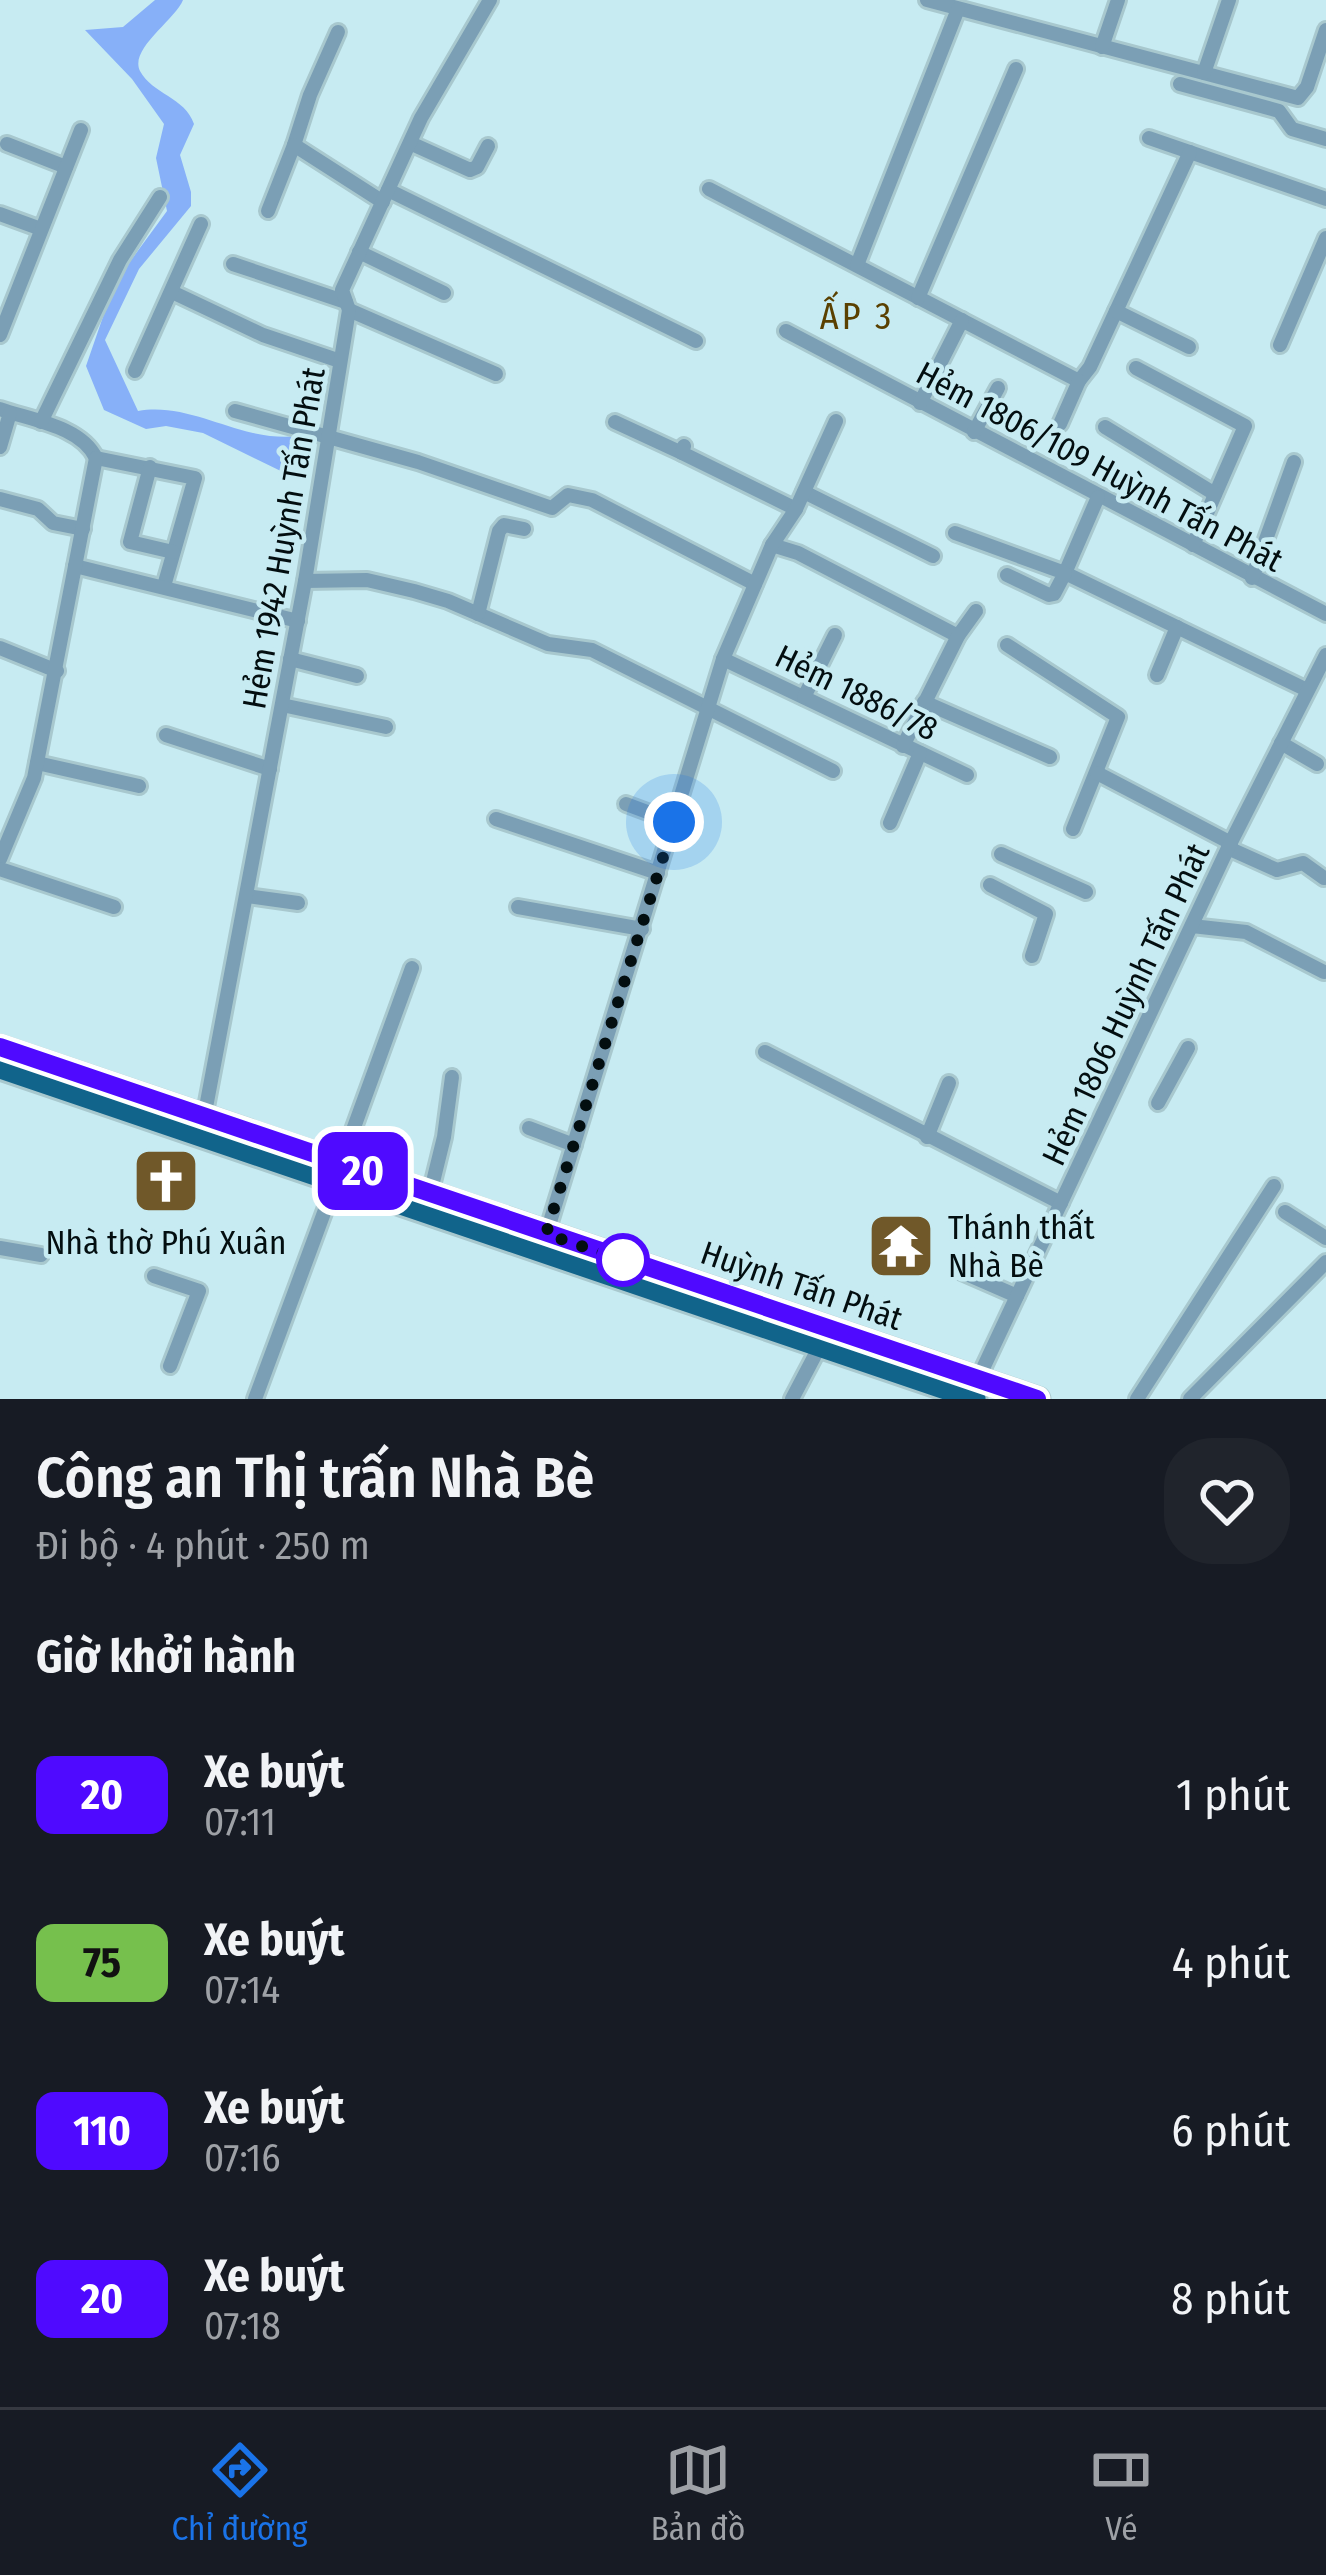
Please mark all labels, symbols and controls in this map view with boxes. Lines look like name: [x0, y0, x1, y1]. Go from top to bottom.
district label: ẤP 3: [820, 291, 894, 339]
street label: Hẻm 1806/109 Huỳnh Tấn Phát: [910, 353, 1290, 581]
street label: Hẻm 1942 Huỳnh Tấn Phát: [234, 364, 334, 712]
street label: Hẻm 1886/78: [769, 636, 944, 749]
your location: [644, 792, 704, 852]
street label: Hẻm 1806 Huỳnh Tấn Phát: [1034, 837, 1218, 1172]
line badge: 20: [309, 1132, 417, 1210]
church icon: Nhà thờ Phú Xuân: [131, 1146, 201, 1216]
text: 20: [342, 1146, 384, 1196]
place label: Thánh thất Nhà Bè: [948, 1208, 1095, 1286]
temple icon: Thánh thất Nhà Bè: [866, 1211, 936, 1281]
place label: Nhà thờ Phú Xuân: [46, 1223, 286, 1263]
street label: Huỳnh Tấn Phát: [696, 1233, 908, 1339]
unlabelled marker: [598, 1235, 648, 1285]
button: heart: [1164, 1438, 1290, 1564]
text: Công an Thị trấn Nhà Bè: [36, 1444, 594, 1512]
text: Đi bộ · 4 phút · 250 m: [36, 1523, 370, 1569]
text: Giờ khởi hành: [36, 1630, 296, 1684]
text: Xe buýt: [204, 1745, 344, 1799]
text: 1 phút: [1176, 1768, 1290, 1822]
text: 20: [81, 1770, 123, 1820]
text: 07:11: [204, 1799, 276, 1845]
text: Xe buýt: [204, 1913, 344, 1967]
text: 4 phút: [1172, 1936, 1290, 1990]
text: 75: [83, 1938, 121, 1988]
text: 07:14: [204, 1967, 280, 2013]
text: Xe buýt: [204, 2081, 344, 2135]
text: 6 phút: [1171, 2104, 1290, 2158]
text: 110: [73, 2106, 131, 2156]
text: 07:16: [204, 2135, 281, 2181]
text: Xe buýt: [204, 2249, 344, 2303]
text: 8 phút: [1171, 2272, 1290, 2326]
text: 20: [81, 2274, 123, 2324]
text: 07:18: [204, 2303, 281, 2349]
tab: Chỉ đường: [172, 2437, 308, 2549]
tab: Bản đồ: [651, 2437, 745, 2549]
tab: Vé: [1088, 2437, 1154, 2549]

